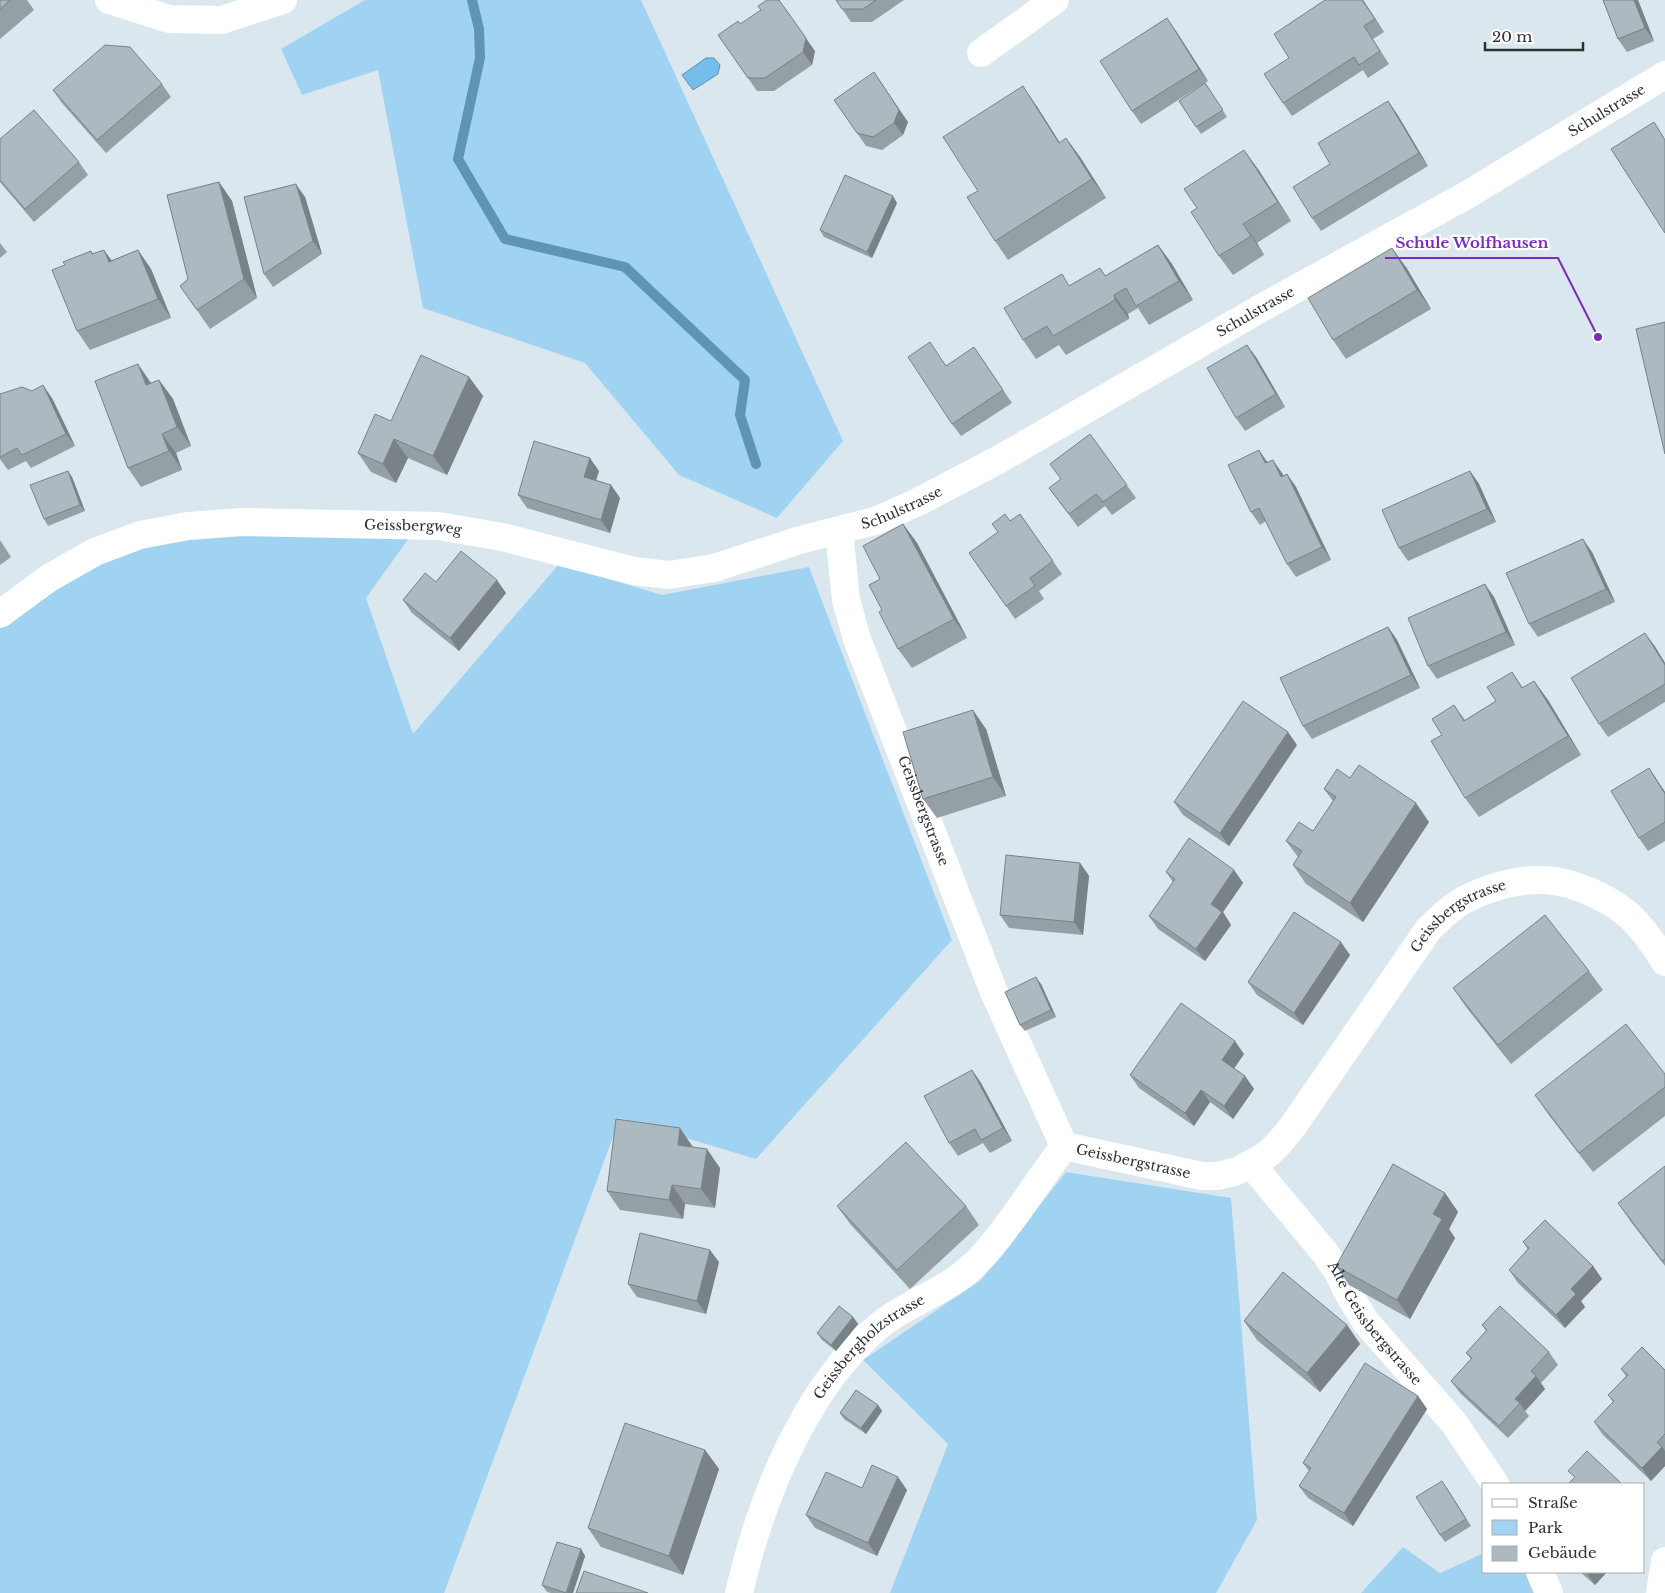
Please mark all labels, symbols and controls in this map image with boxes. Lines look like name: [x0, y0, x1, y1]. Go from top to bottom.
scale bar: [1485, 20, 1582, 52]
text: 20 m: [1492, 27, 1532, 46]
street label: Schulstrasse: [1565, 80, 1649, 141]
callout: Schule Wolfhausen: [1385, 228, 1558, 258]
text: Schule Wolfhausen: [1396, 233, 1549, 252]
street label: Schulstrasse: [1213, 282, 1298, 341]
street label: Schulstrasse: [859, 482, 945, 533]
street label: Geissbergweg: [364, 515, 464, 539]
street label: Geissbergstrasse: [894, 753, 953, 868]
street label: Geissbergstrasse: [1406, 876, 1508, 956]
street label: Geissbergstrasse: [1074, 1140, 1192, 1182]
street label: Alte Geissbergstrasse: [1323, 1257, 1426, 1389]
street label: Geissbergholzstrasse: [809, 1290, 928, 1403]
legend: [1482, 1483, 1645, 1573]
text: Straße: [1528, 1493, 1578, 1512]
text: Park: [1528, 1518, 1564, 1537]
text: Gebäude: [1528, 1543, 1597, 1562]

